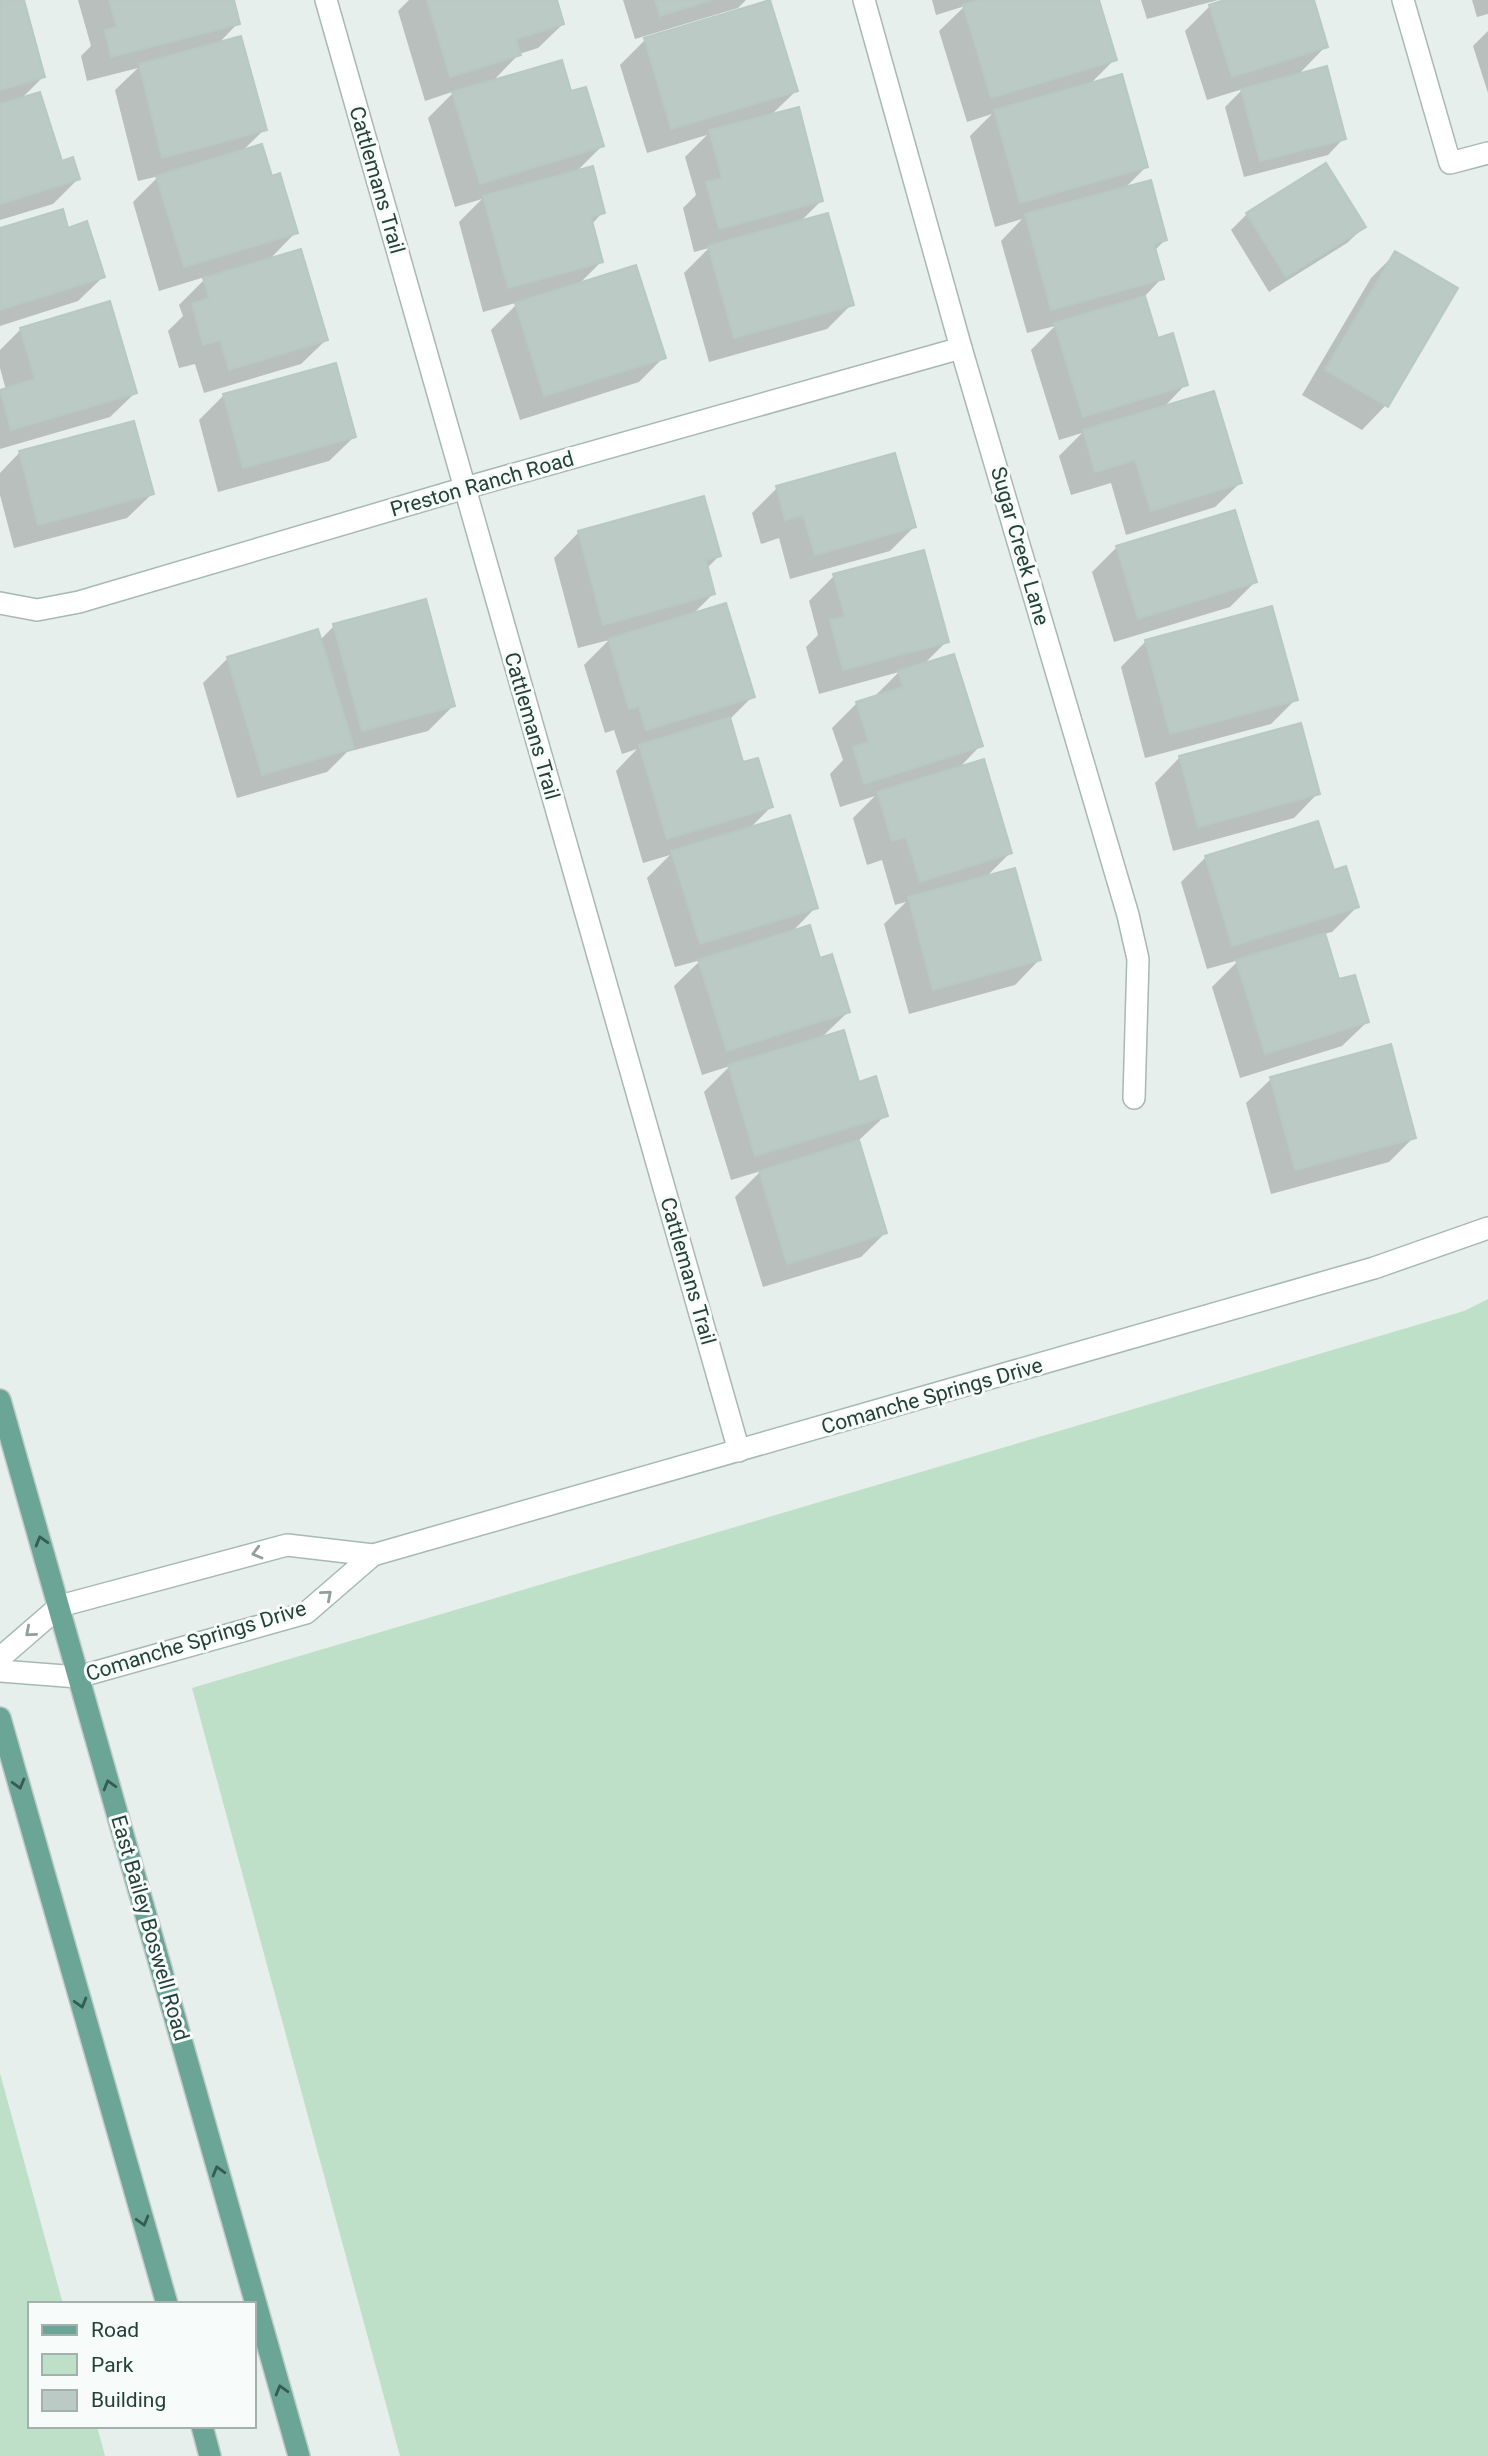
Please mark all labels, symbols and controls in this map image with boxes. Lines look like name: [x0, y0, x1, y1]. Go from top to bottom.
street label: Cattlemans Trail: [344, 104, 410, 256]
street label: Preston Ranch Road: [388, 446, 576, 522]
street label: Sugar Creek Lane: [986, 464, 1054, 628]
street label: Cattlemans Trail: [499, 650, 565, 802]
street label: Cattlemans Trail: [655, 1195, 721, 1347]
street label: Comanche Springs Drive: [819, 1353, 1045, 1439]
one-way arrow: [35, 1535, 49, 1547]
one-way arrow: [252, 1544, 264, 1559]
one-way arrow: [319, 1591, 332, 1603]
street label: Comanche Springs Drive: [83, 1596, 309, 1686]
one-way arrow: [25, 1624, 38, 1636]
one-way arrow: [10, 1778, 25, 1790]
one-way arrow: [103, 1779, 117, 1791]
street label: East Bailey Boswell Road: [106, 1812, 194, 2044]
one-way arrow: [73, 1996, 87, 2008]
one-way arrow: [212, 2166, 227, 2178]
one-way arrow: [135, 2215, 150, 2227]
legend: [28, 2302, 256, 2428]
text: Road: [91, 2318, 139, 2342]
text: Park: [91, 2353, 134, 2377]
one-way arrow: [274, 2385, 289, 2397]
text: Building: [91, 2388, 166, 2412]

